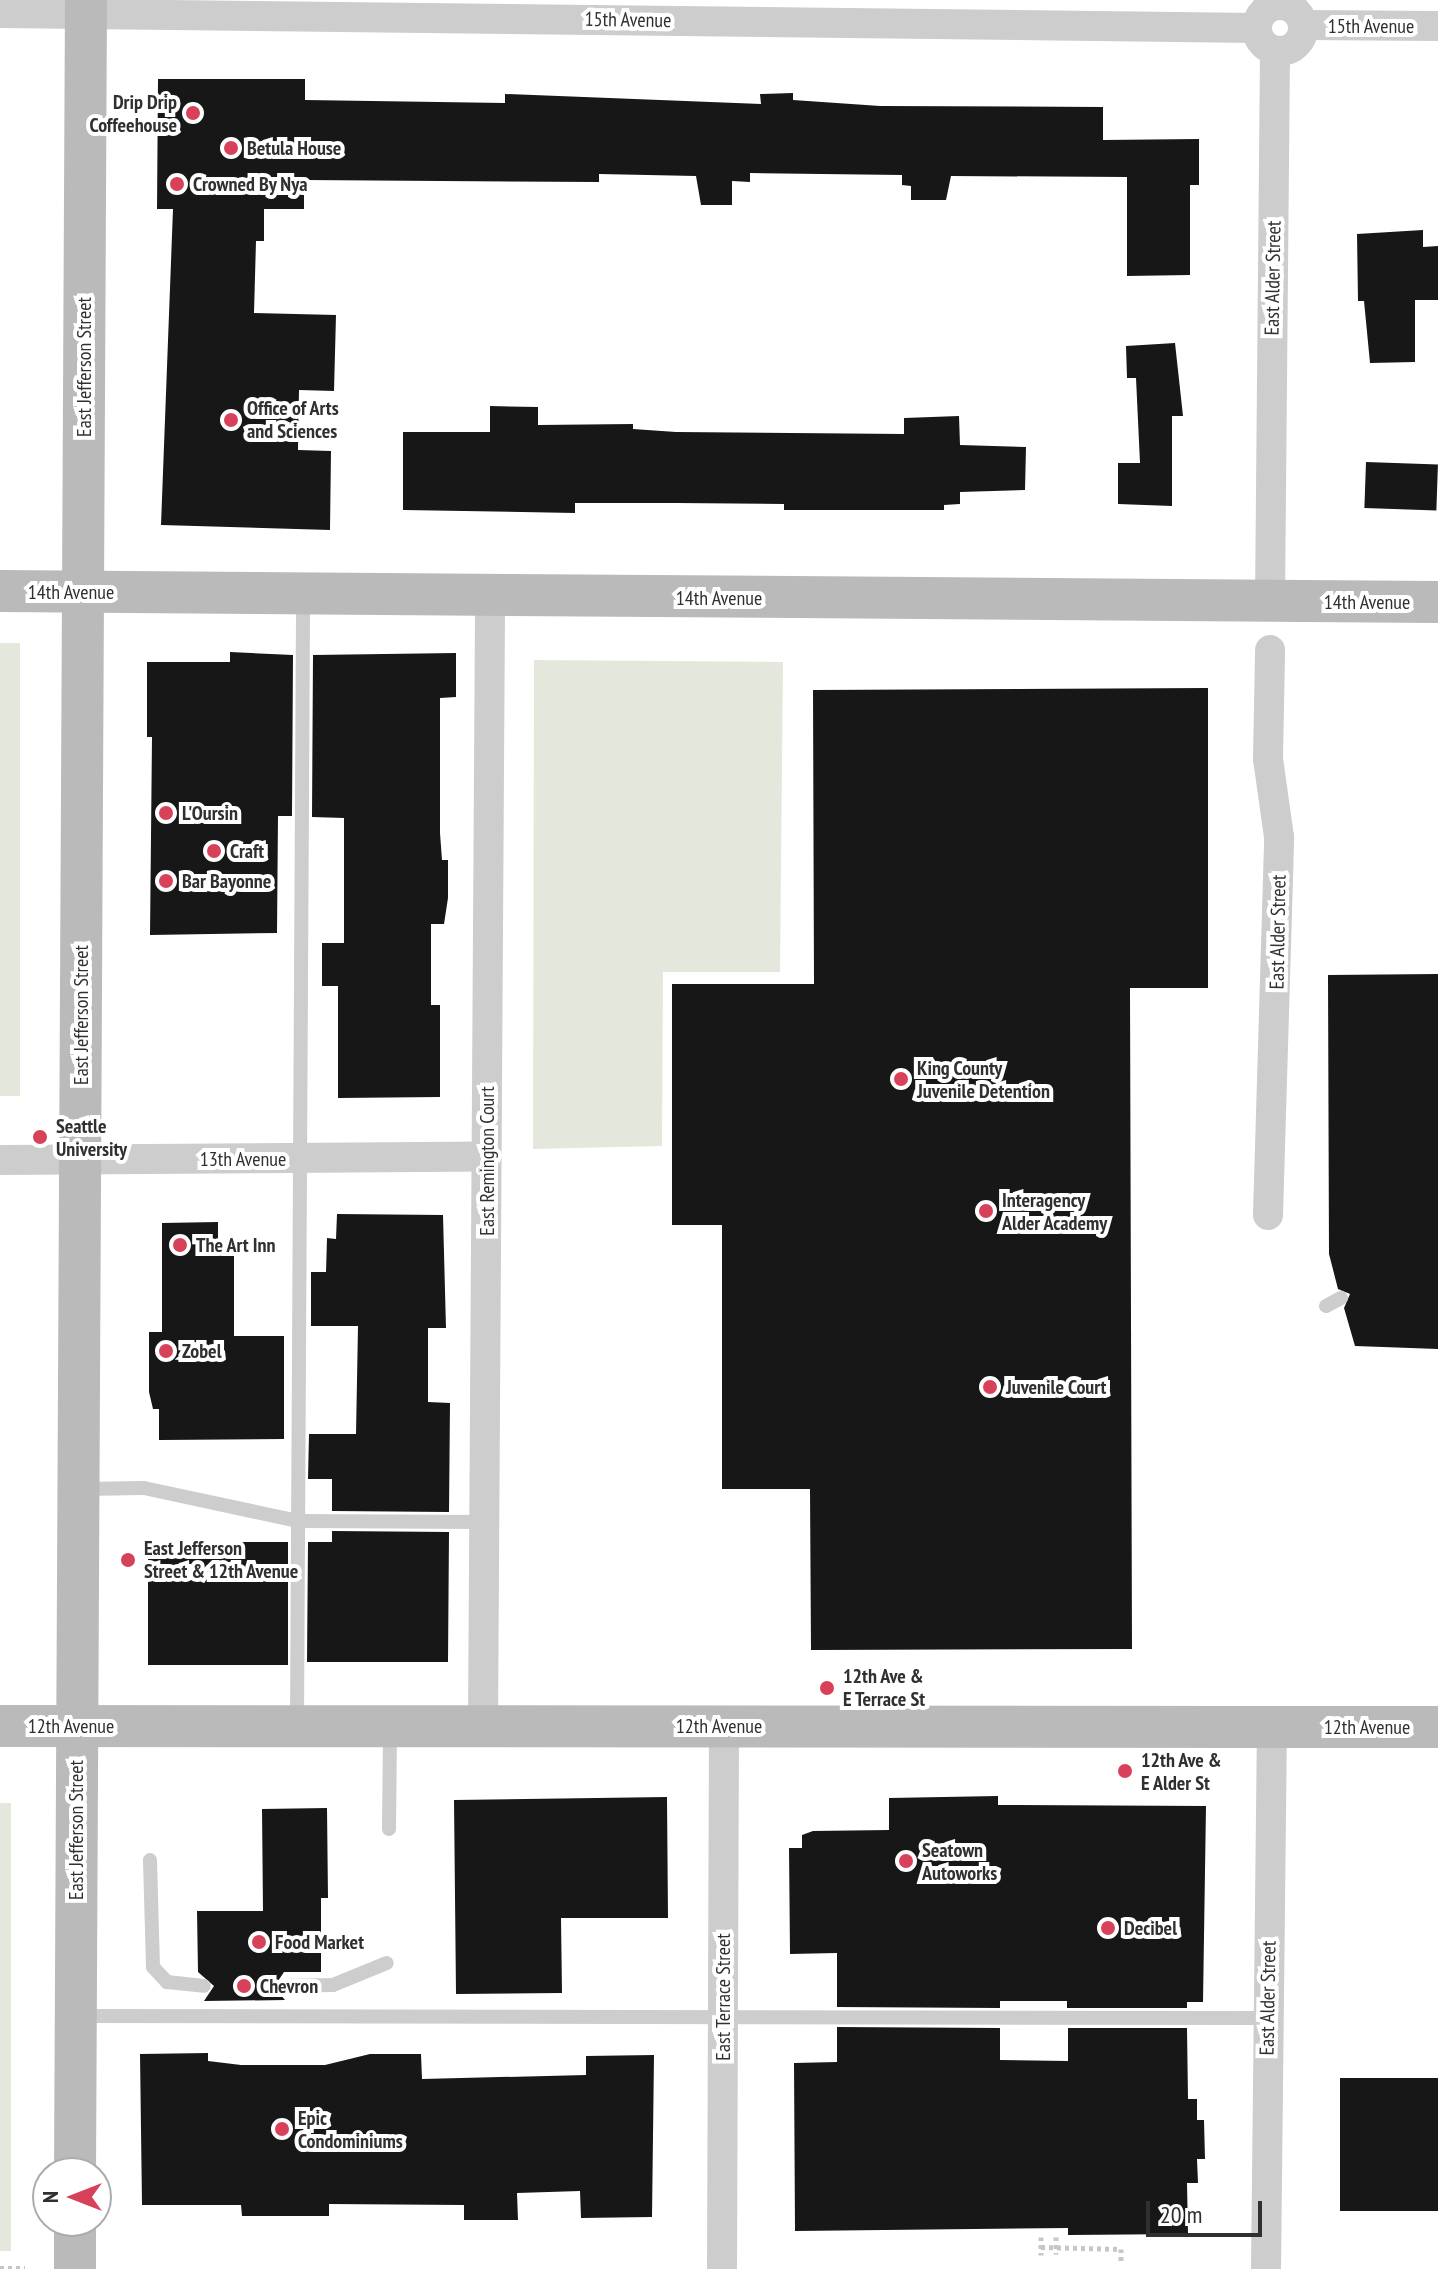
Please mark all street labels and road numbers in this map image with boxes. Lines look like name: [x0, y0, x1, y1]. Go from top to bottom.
street label: 15th Avenue: [584, 7, 672, 33]
street label: 15th Avenue: [1327, 14, 1415, 38]
street label: East Alder Street: [1260, 220, 1286, 336]
street label: East Jefferson Street: [72, 297, 96, 437]
street label: 14th Avenue: [27, 580, 115, 604]
street label: 14th Avenue: [675, 586, 763, 610]
street label: 14th Avenue: [1323, 590, 1411, 614]
street label: East Alder Street: [1265, 874, 1291, 990]
street label: East Jefferson Street: [69, 945, 93, 1085]
street label: East Remington Court: [475, 1086, 499, 1236]
street label: 13th Avenue: [199, 1147, 287, 1171]
street label: 12th Avenue: [27, 1714, 115, 1738]
street label: 12th Avenue: [675, 1714, 763, 1738]
street label: 12th Avenue: [1323, 1715, 1411, 1739]
street label: East Jefferson Street: [64, 1760, 88, 1900]
street label: East Terrace Street: [711, 1933, 735, 2061]
street label: East Alder Street: [1255, 1940, 1281, 2056]

